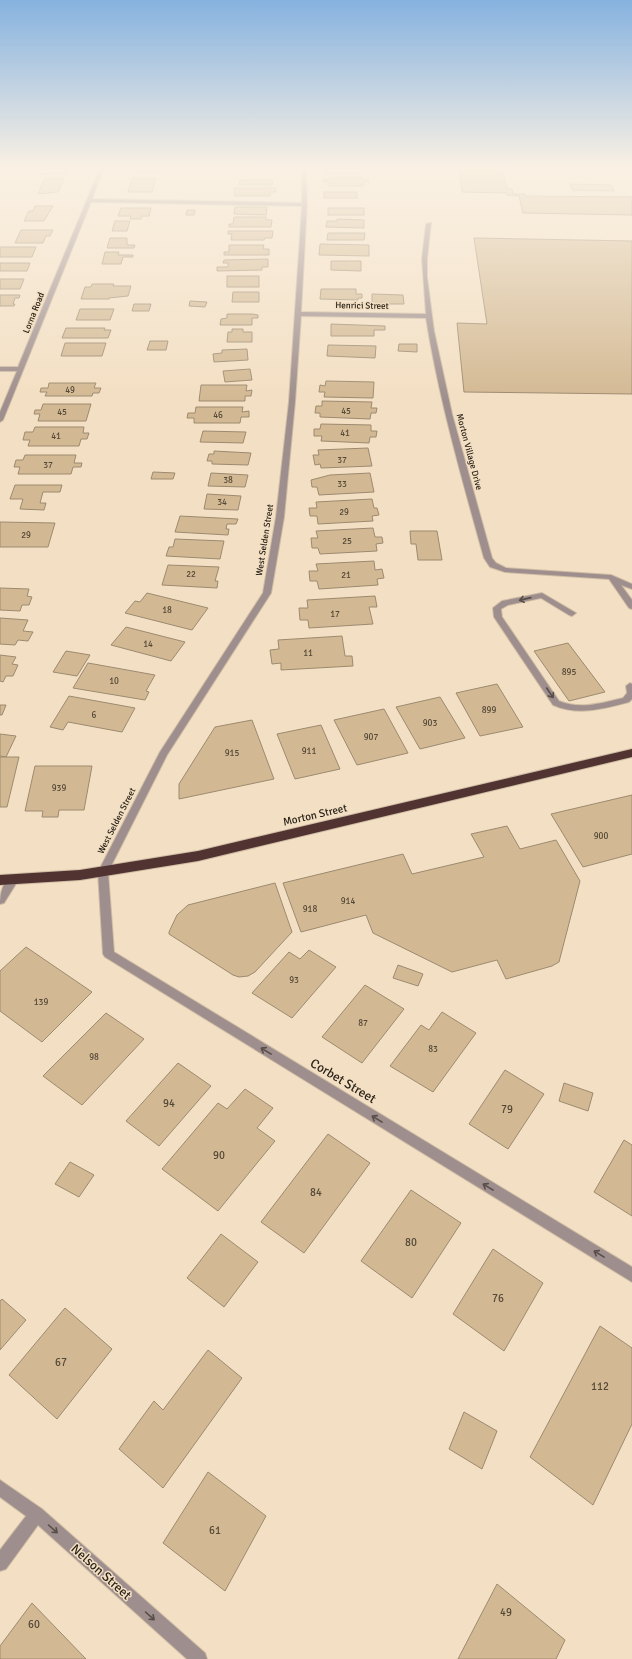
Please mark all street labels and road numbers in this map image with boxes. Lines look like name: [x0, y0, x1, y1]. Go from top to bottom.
street label: Lorna Road: [21, 291, 47, 335]
street label: Henrici Street: [335, 300, 389, 312]
street label: Morton Village Drive: [453, 413, 485, 492]
street label: West Selden Street: [254, 503, 276, 577]
street label: West Selden Street: [96, 786, 138, 856]
street label: Morton Street: [282, 801, 348, 829]
street label: Corbet Street: [307, 1055, 379, 1107]
street label: Nelson Street: [68, 1541, 135, 1603]

